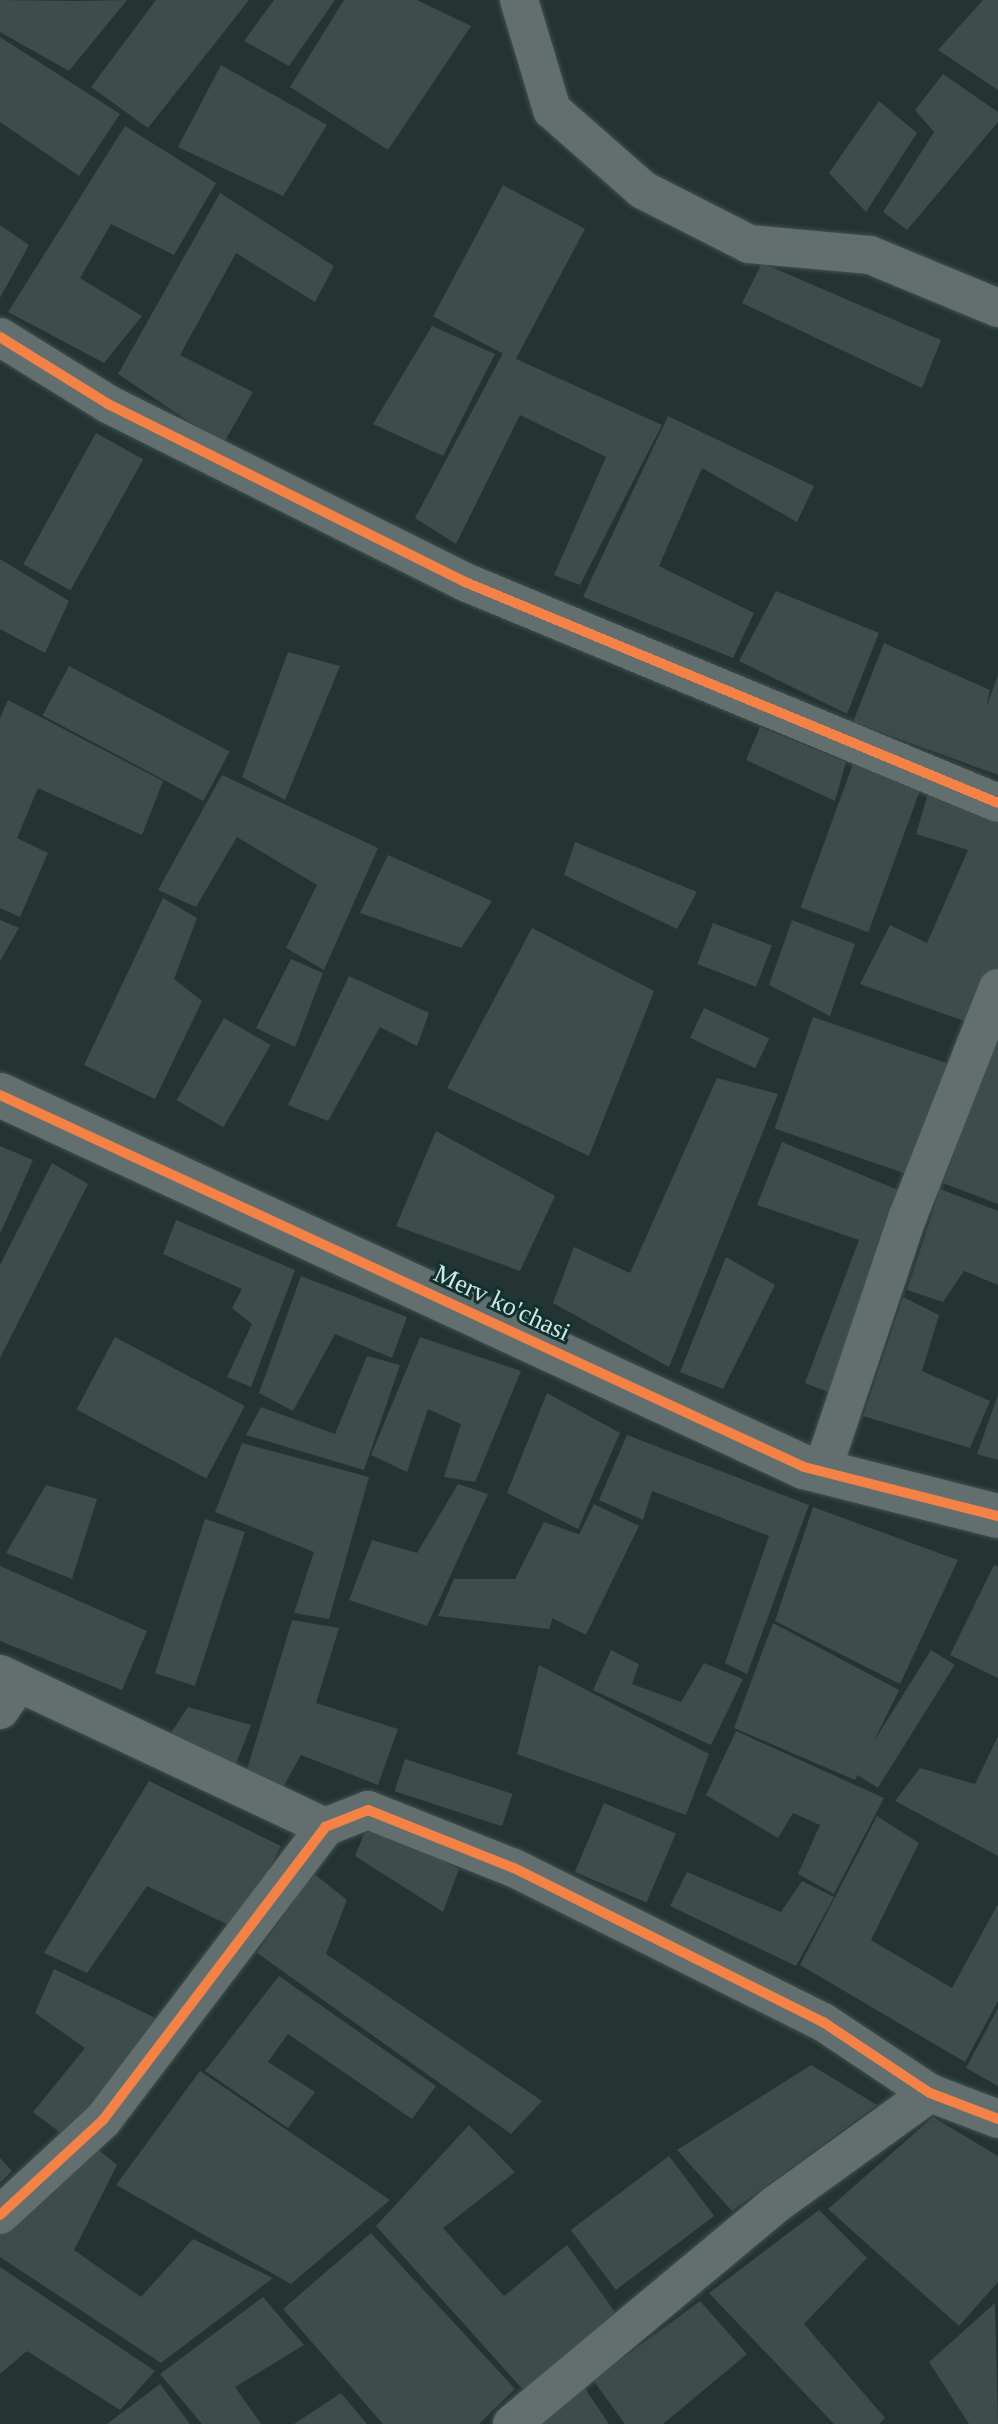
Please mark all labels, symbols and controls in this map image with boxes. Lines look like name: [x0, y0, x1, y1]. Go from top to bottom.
street label: Merv ko'chasi: [429, 1258, 575, 1348]

